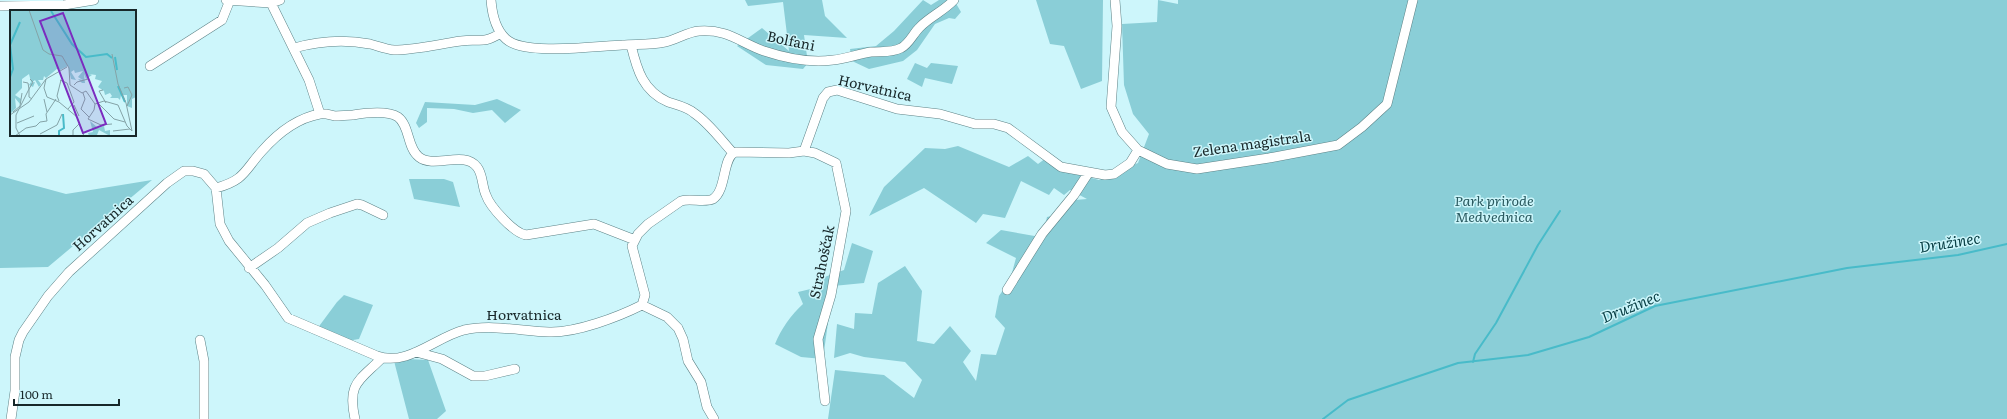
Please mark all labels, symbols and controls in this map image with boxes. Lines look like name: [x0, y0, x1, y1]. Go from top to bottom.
inset map: [10, 10, 136, 136]
street label: Bolfani: [765, 25, 817, 55]
street label: Horvatnica: [836, 69, 915, 105]
street label: Zelena magistrala: [1191, 125, 1313, 161]
street label: Horvatnica: [68, 189, 137, 255]
park label: Park prirode Medvednica: [1454, 190, 1534, 226]
street label: Strahoščak: [804, 223, 839, 300]
water label: Družinec: [1918, 225, 1982, 258]
water label: Družinec: [1598, 283, 1663, 328]
street label: Horvatnica: [486, 304, 562, 324]
scale bar: [14, 381, 119, 407]
text: 100 m: [20, 385, 53, 403]

